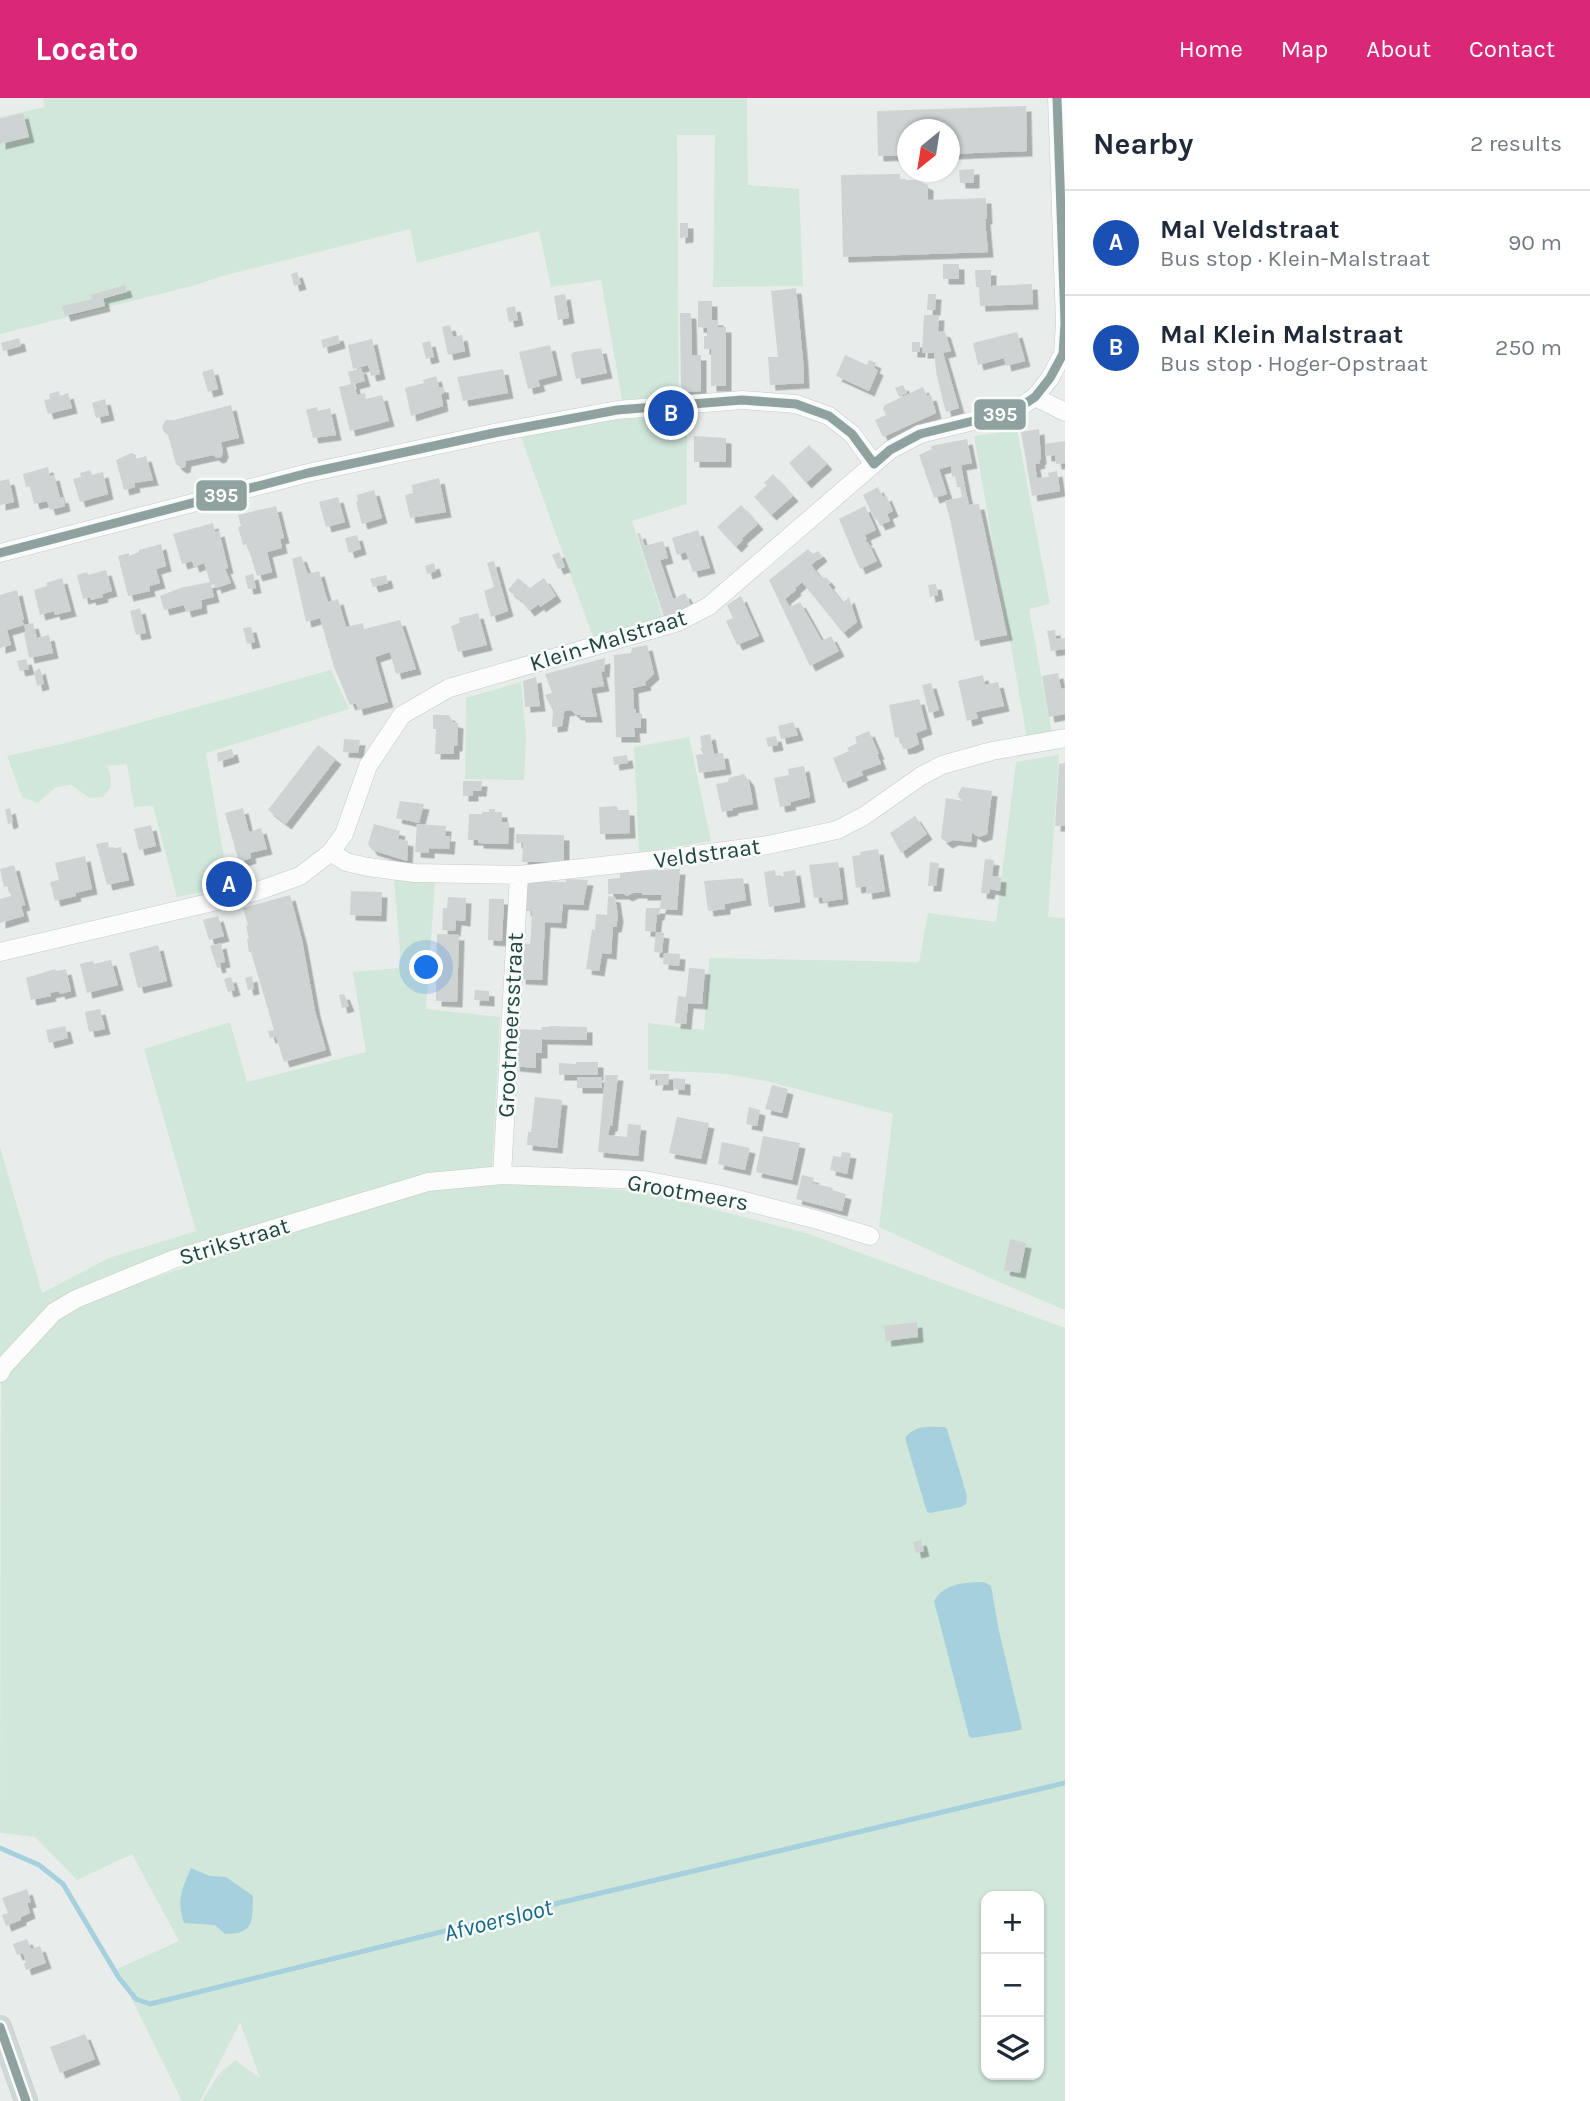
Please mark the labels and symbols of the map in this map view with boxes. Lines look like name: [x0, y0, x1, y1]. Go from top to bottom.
north arrow: [897, 119, 960, 182]
pin: B: [648, 387, 694, 439]
line badge: 395: [973, 398, 1027, 431]
text: 395: [983, 404, 1017, 426]
line badge: 395: [195, 479, 248, 512]
text: 395: [204, 485, 238, 507]
street label: Klein-Malstraat: [526, 604, 690, 677]
street label: Veldstraat: [652, 833, 762, 874]
pin: A: [206, 858, 252, 910]
street label: Grootmeersstraat: [492, 931, 529, 1118]
your location: [409, 950, 443, 984]
street label: Grootmeers: [625, 1169, 751, 1216]
street label: Strikstraat: [176, 1212, 293, 1271]
water label: Afvoersloot: [441, 1893, 556, 1947]

